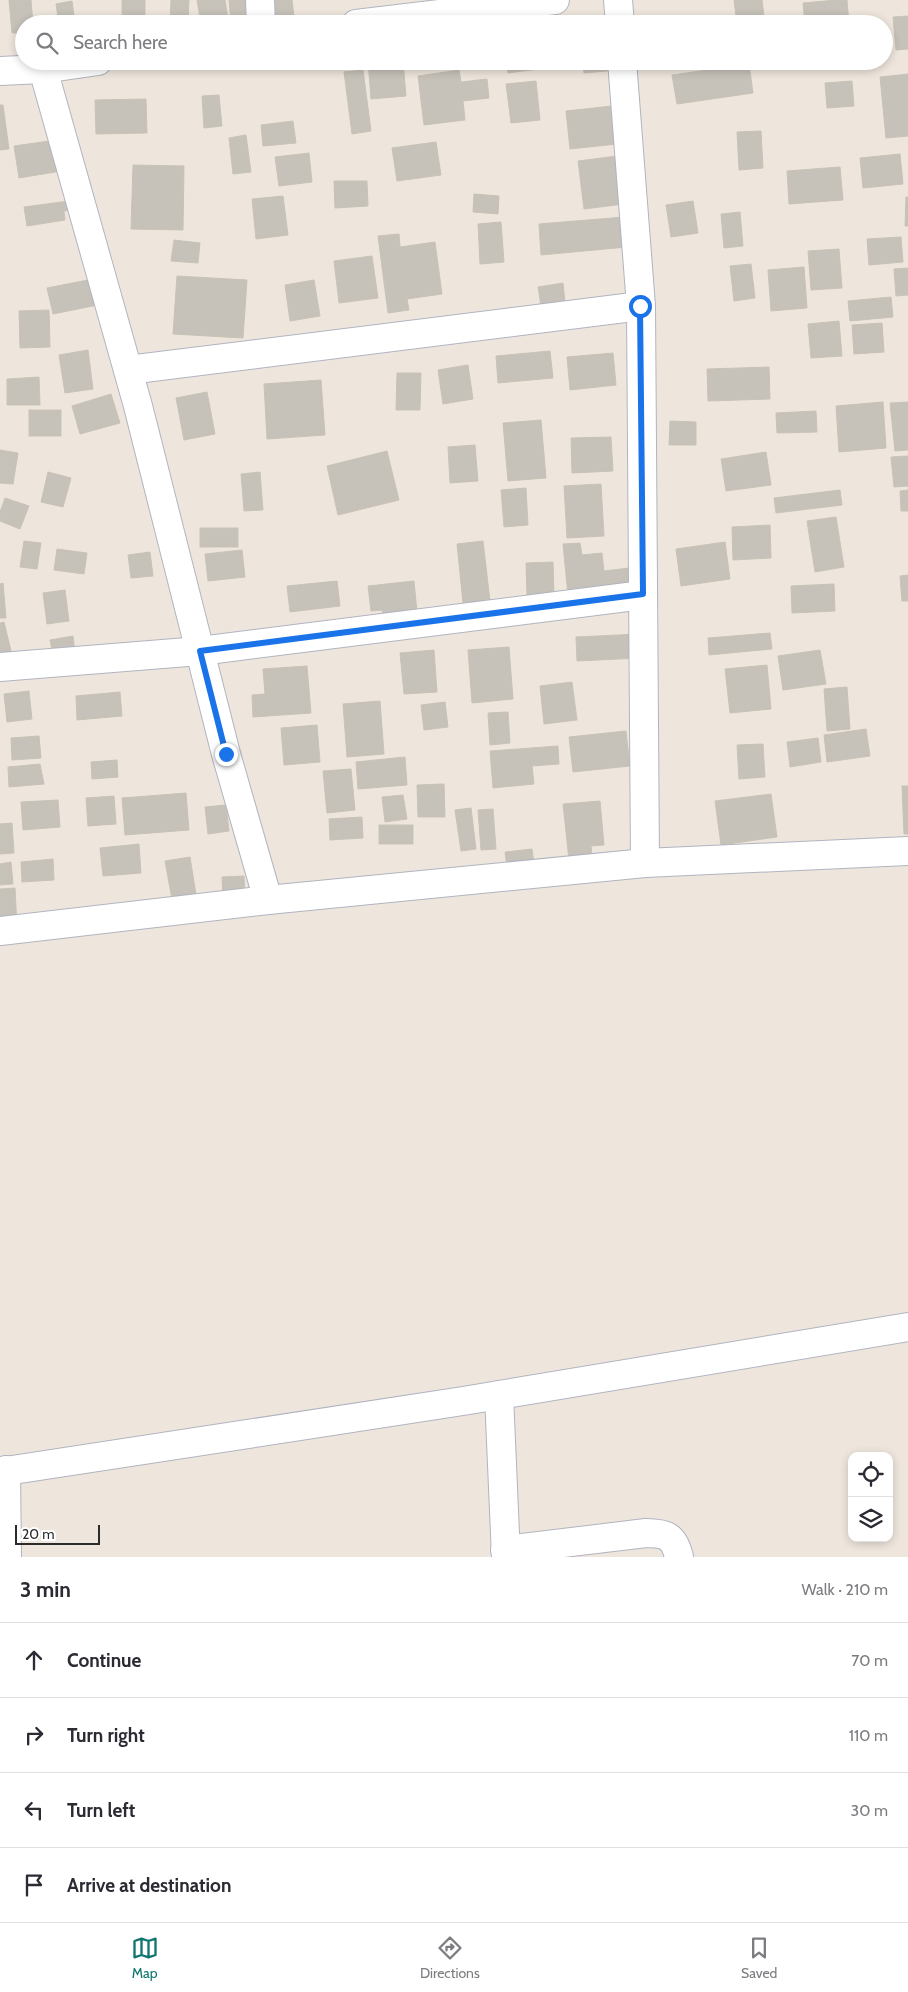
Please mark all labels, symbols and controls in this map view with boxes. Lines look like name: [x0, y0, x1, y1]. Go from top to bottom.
search box: [15, 15, 893, 70]
icon: search: [33, 29, 61, 57]
text: Search here: [73, 31, 167, 54]
route start: [629, 295, 652, 318]
route end: [215, 743, 238, 766]
map controls: [848, 1452, 893, 1542]
button: locate: [848, 1452, 893, 1497]
button: layers: [848, 1497, 893, 1542]
scale bar: [15, 1522, 100, 1545]
text: 20 m: [22, 1525, 55, 1543]
text: 3 min: [20, 1577, 71, 1602]
text: Walk · 210 m: [801, 1580, 888, 1599]
icon: ahead: [20, 1646, 48, 1674]
text: Continue: [67, 1649, 141, 1672]
text: 70 m: [851, 1651, 888, 1670]
icon: right: [20, 1721, 48, 1749]
text: Turn right: [67, 1724, 145, 1747]
text: 110 m: [849, 1726, 888, 1745]
icon: left: [20, 1796, 48, 1824]
text: Turn left: [67, 1799, 135, 1822]
text: 30 m: [851, 1801, 888, 1820]
icon: arrive: [20, 1871, 48, 1899]
text: Arrive at destination: [67, 1874, 231, 1897]
tab: Map: [131, 1934, 159, 1982]
tab: Directions: [420, 1934, 480, 1982]
tab: Saved: [741, 1934, 777, 1982]

